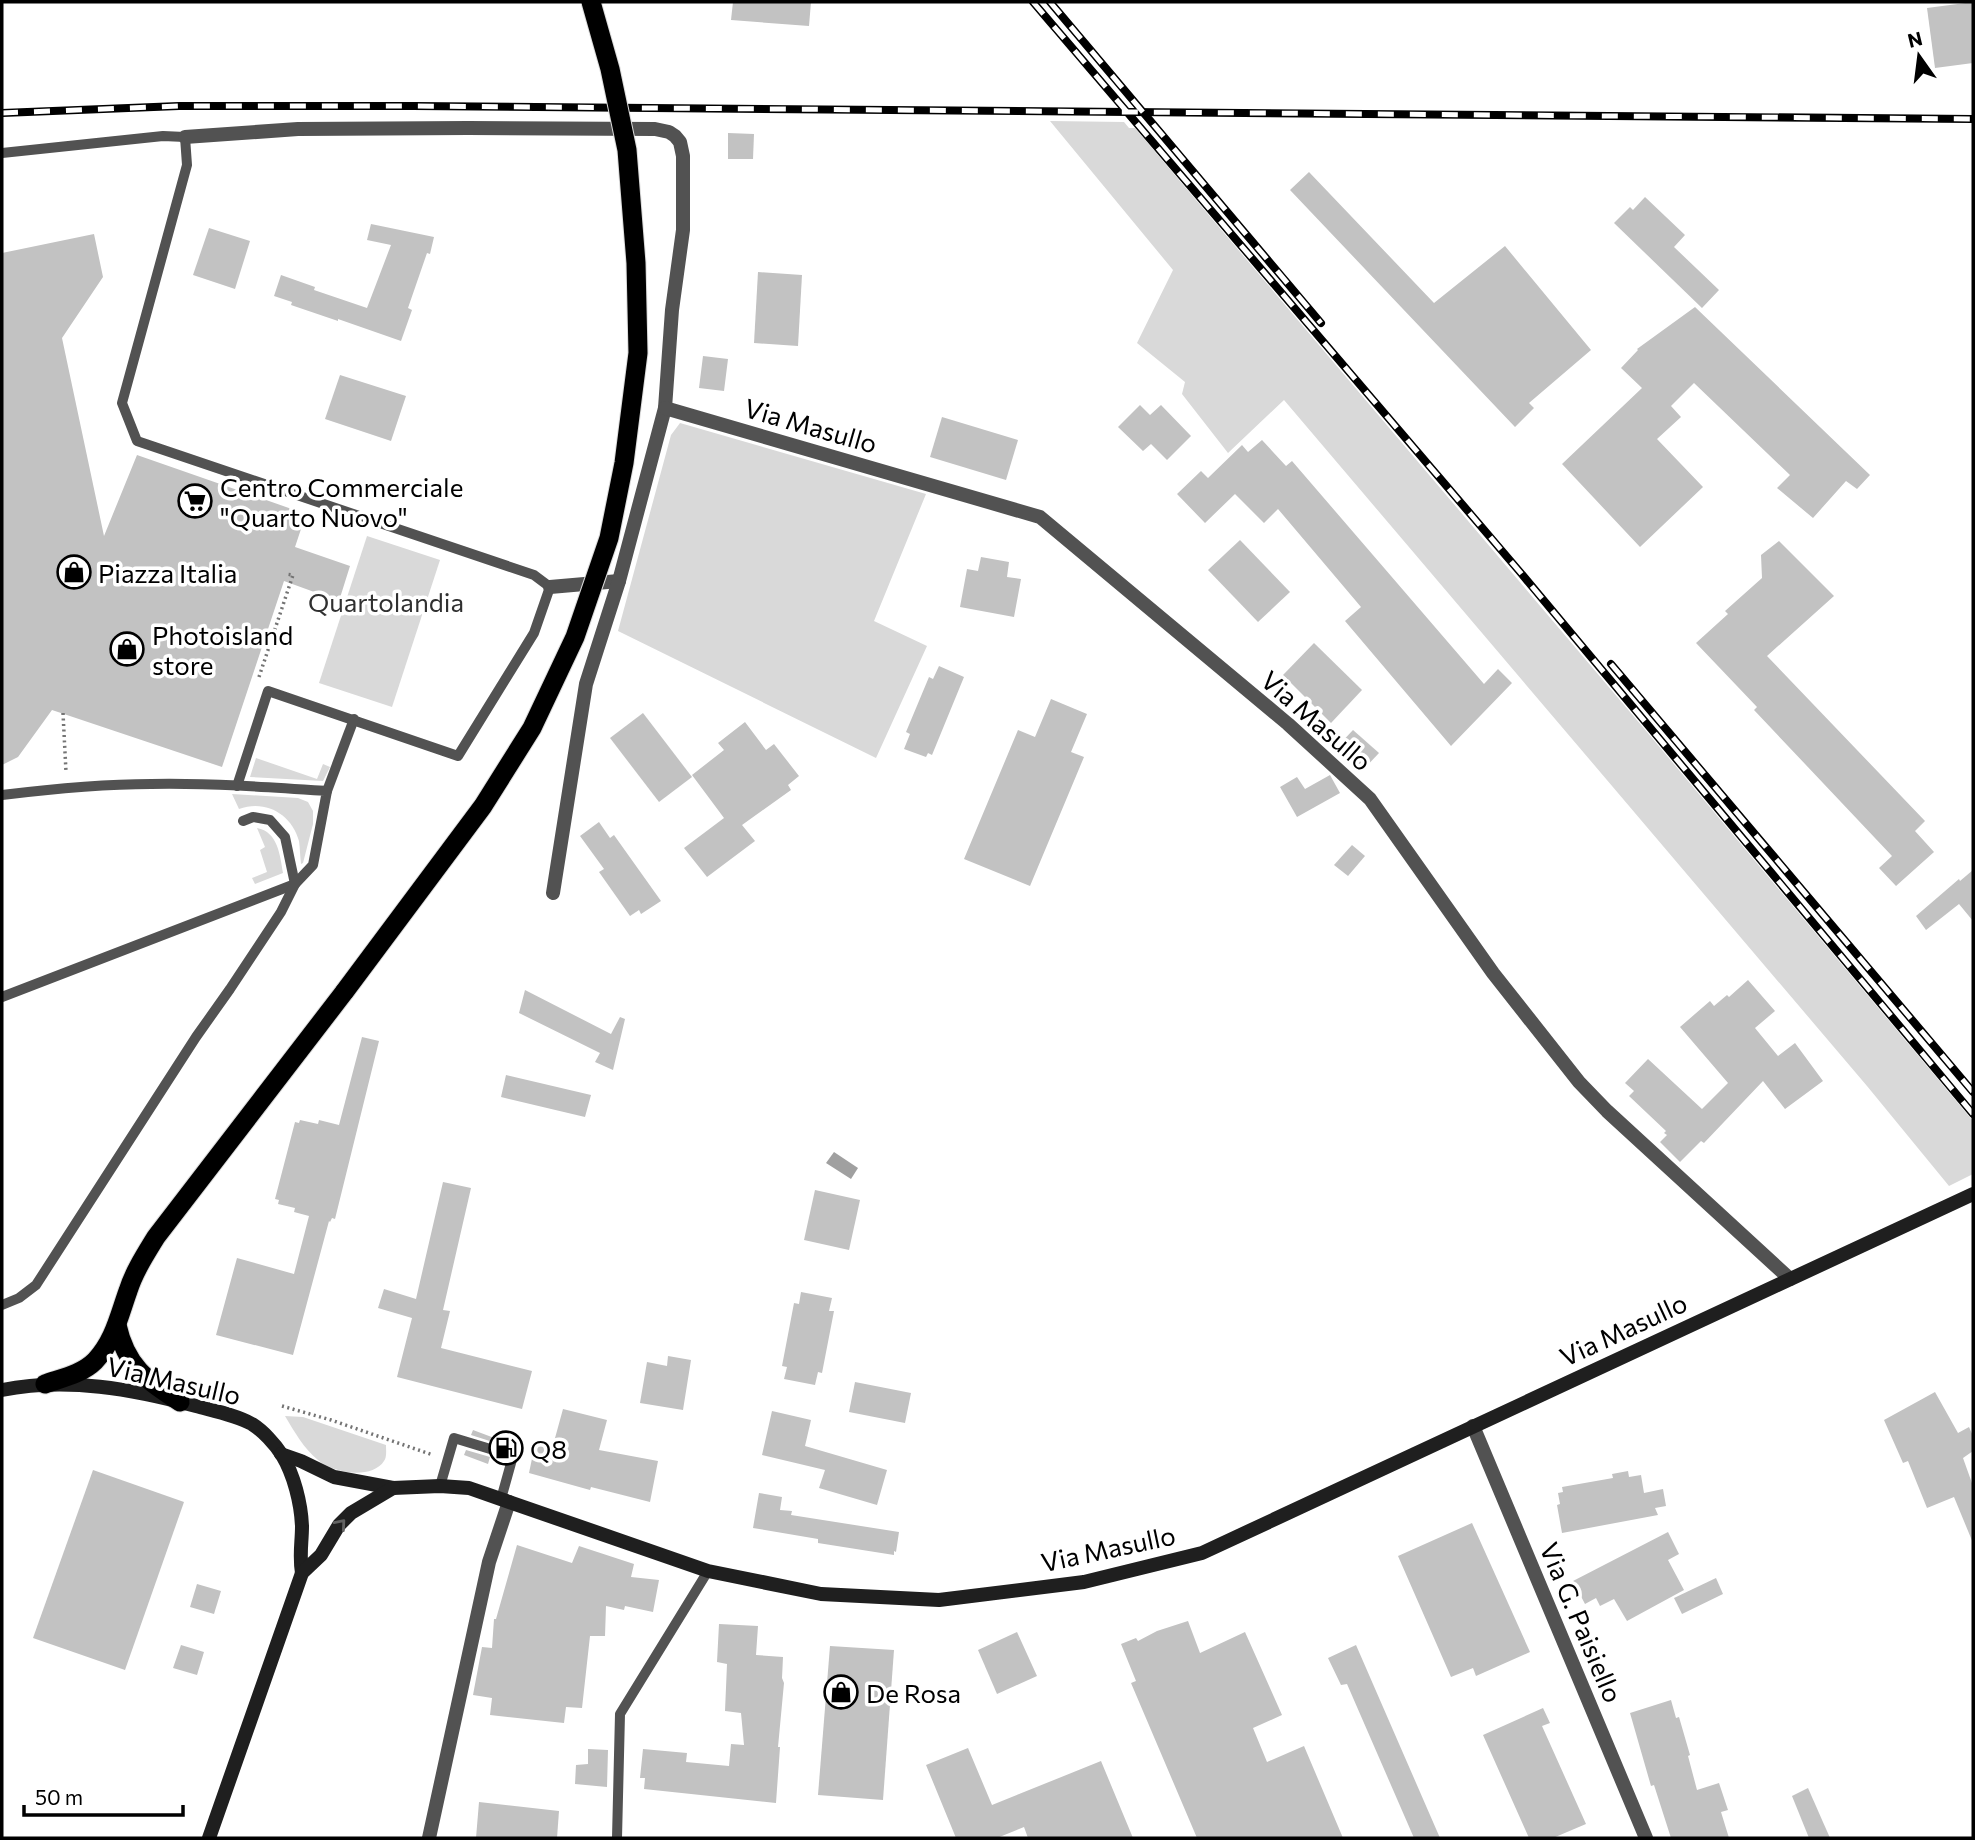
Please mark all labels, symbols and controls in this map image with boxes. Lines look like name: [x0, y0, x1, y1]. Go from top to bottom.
north arrow: [1884, 21, 1954, 91]
text: N: [1905, 26, 1924, 52]
street label: Via Masullo: [741, 391, 881, 459]
place label: Centro Commerciale "Quarto Nuovo": [220, 471, 463, 532]
supermarket icon: Centro Commerciale "Quarto Nuovo": [176, 482, 214, 520]
shop icon: Piazza Italia: [55, 553, 93, 591]
place label: Piazza Italia: [98, 557, 237, 588]
park label: Quartolandia: [308, 586, 464, 617]
place label: Photoisland store: [152, 619, 293, 680]
shop icon: Photoisland store: [108, 630, 146, 668]
street label: Via Masullo: [1255, 664, 1379, 776]
street label: Via Masullo: [1555, 1286, 1691, 1372]
street label: Via Masullo: [104, 1350, 244, 1410]
fuel station icon: Q8: [487, 1429, 525, 1467]
place label: Q8: [530, 1433, 567, 1464]
one-way arrow: [333, 1519, 345, 1532]
street label: Via Masullo: [1038, 1519, 1178, 1577]
street label: Via G. Paisiello: [1534, 1537, 1630, 1707]
shop icon: De Rosa: [822, 1673, 860, 1711]
place label: De Rosa: [866, 1677, 961, 1708]
scale bar: [24, 1773, 184, 1817]
text: 50 m: [35, 1784, 83, 1809]

